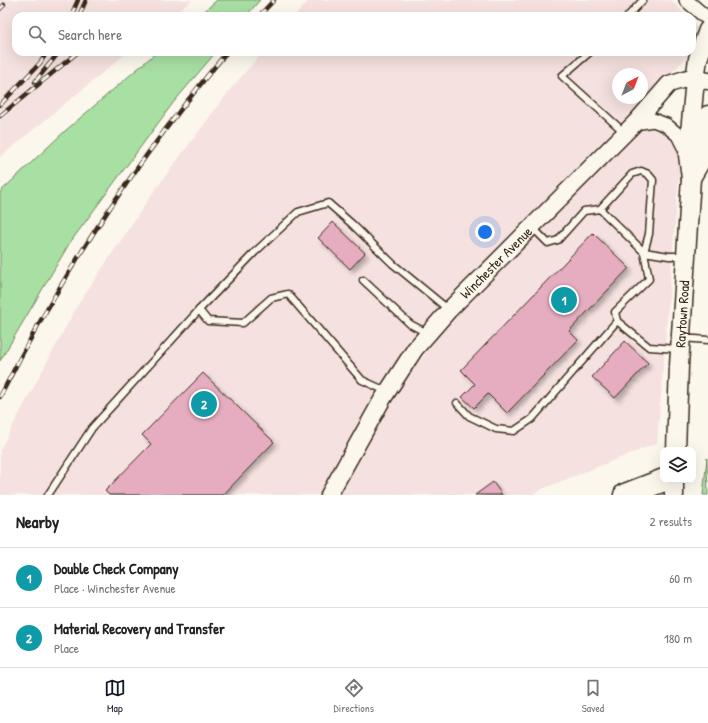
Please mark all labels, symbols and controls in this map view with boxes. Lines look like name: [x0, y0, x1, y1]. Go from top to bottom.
search box: [12, 12, 696, 56]
icon: search: [26, 23, 48, 45]
text: Search here: [58, 24, 122, 45]
north arrow: [612, 68, 648, 104]
street label: Winchester Avenue: [455, 222, 536, 303]
your location: [475, 222, 495, 242]
street label: Raytown Road: [670, 279, 693, 348]
pin: 1: [551, 285, 577, 315]
pin: 2: [191, 389, 217, 419]
map controls: [660, 447, 696, 483]
button: layers: [660, 447, 696, 483]
text: Nearby: [16, 510, 59, 533]
text: 2 results: [650, 512, 692, 530]
text: Double Check Company: [54, 558, 179, 579]
text: 1: [27, 569, 31, 587]
text: 60 m: [669, 569, 692, 587]
text: Place · Winchester Avenue: [54, 579, 176, 597]
text: Material Recovery and Transfer: [54, 618, 225, 639]
text: 2: [26, 629, 32, 647]
text: 180 m: [664, 629, 692, 647]
text: Place: [54, 639, 79, 657]
tab: Map: [104, 677, 126, 715]
tab: Directions: [334, 677, 374, 715]
tab: Saved: [582, 677, 604, 715]

